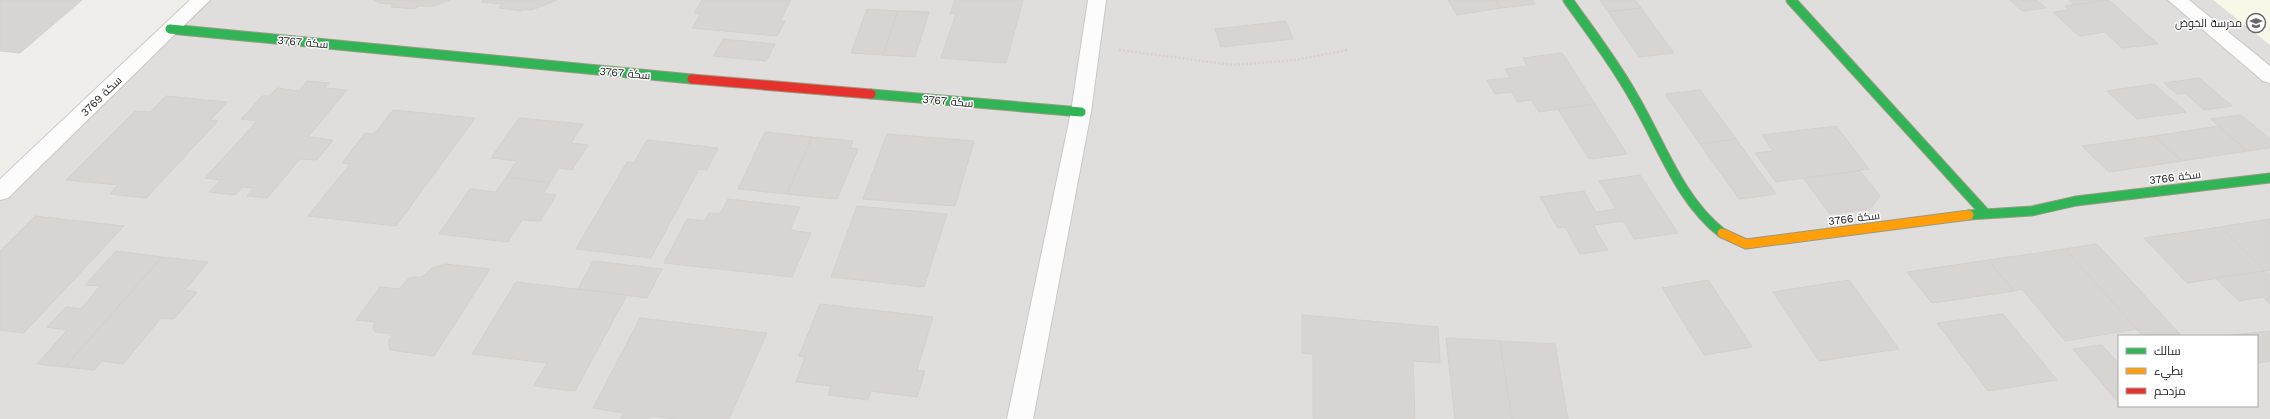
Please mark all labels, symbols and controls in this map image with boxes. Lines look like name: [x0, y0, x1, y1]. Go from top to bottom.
school or university icon: مدرسة الخوض: [2245, 12, 2267, 34]
place label: مدرسة الخوض: [2175, 17, 2242, 30]
street label: سكة 3767: [277, 34, 329, 51]
street label: سكة 3767: [599, 65, 651, 82]
street label: سكة 3769: [78, 74, 125, 119]
street label: سكة 3767: [922, 93, 974, 110]
street label: سكة 3766: [2149, 168, 2202, 187]
street label: سكة 3766: [1828, 209, 1881, 228]
legend: [2118, 335, 2258, 407]
text: سالك: [2154, 344, 2181, 358]
text: بطيء: [2154, 364, 2183, 381]
text: مزدحم: [2154, 384, 2186, 399]

